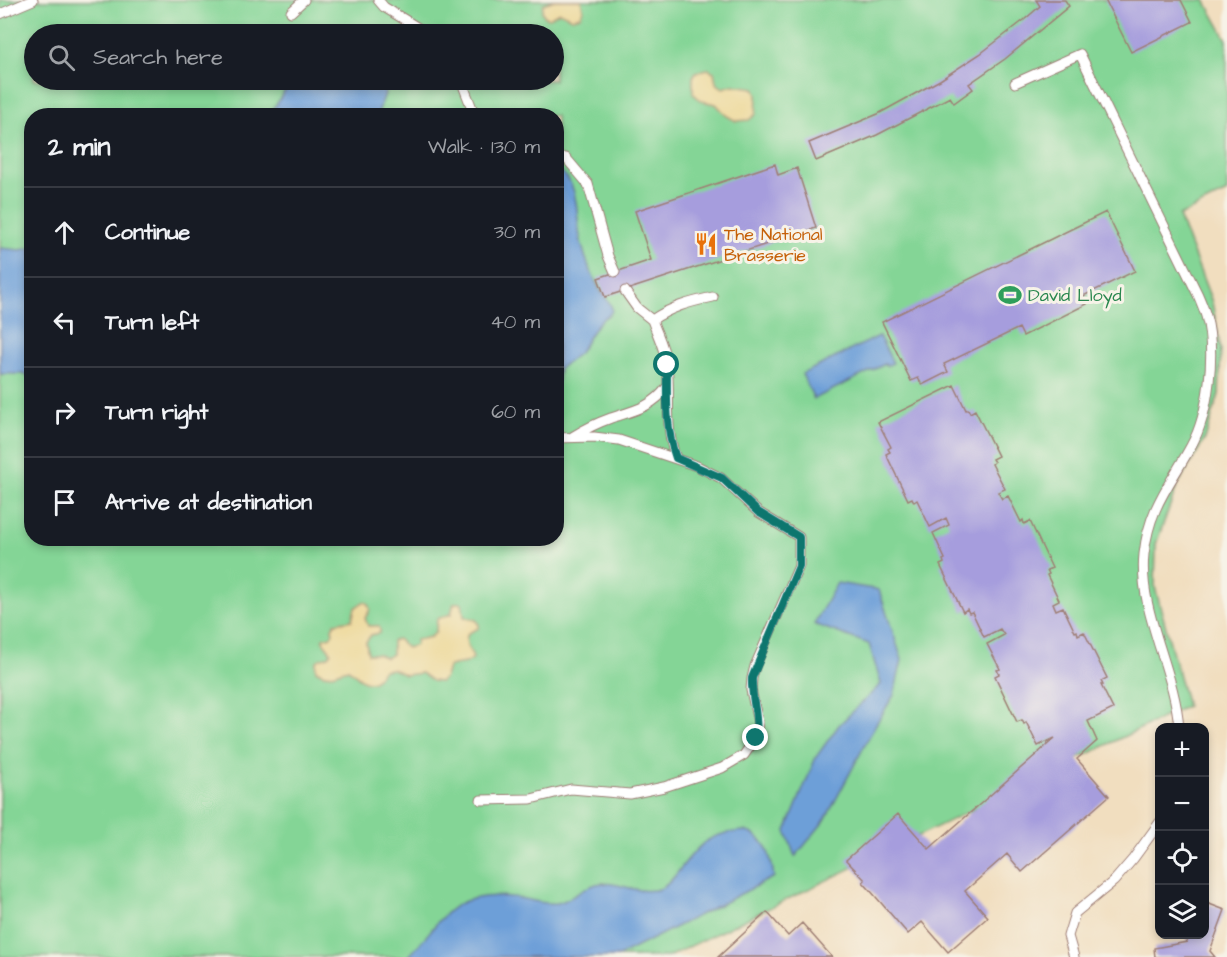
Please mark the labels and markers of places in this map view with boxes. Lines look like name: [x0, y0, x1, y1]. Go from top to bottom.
place label: The National Brasserie: [724, 222, 823, 268]
restaurant icon: The National Brasserie: [693, 231, 719, 257]
sports icon: David Lloyd: [997, 282, 1023, 308]
place label: David Lloyd: [1028, 283, 1122, 309]

